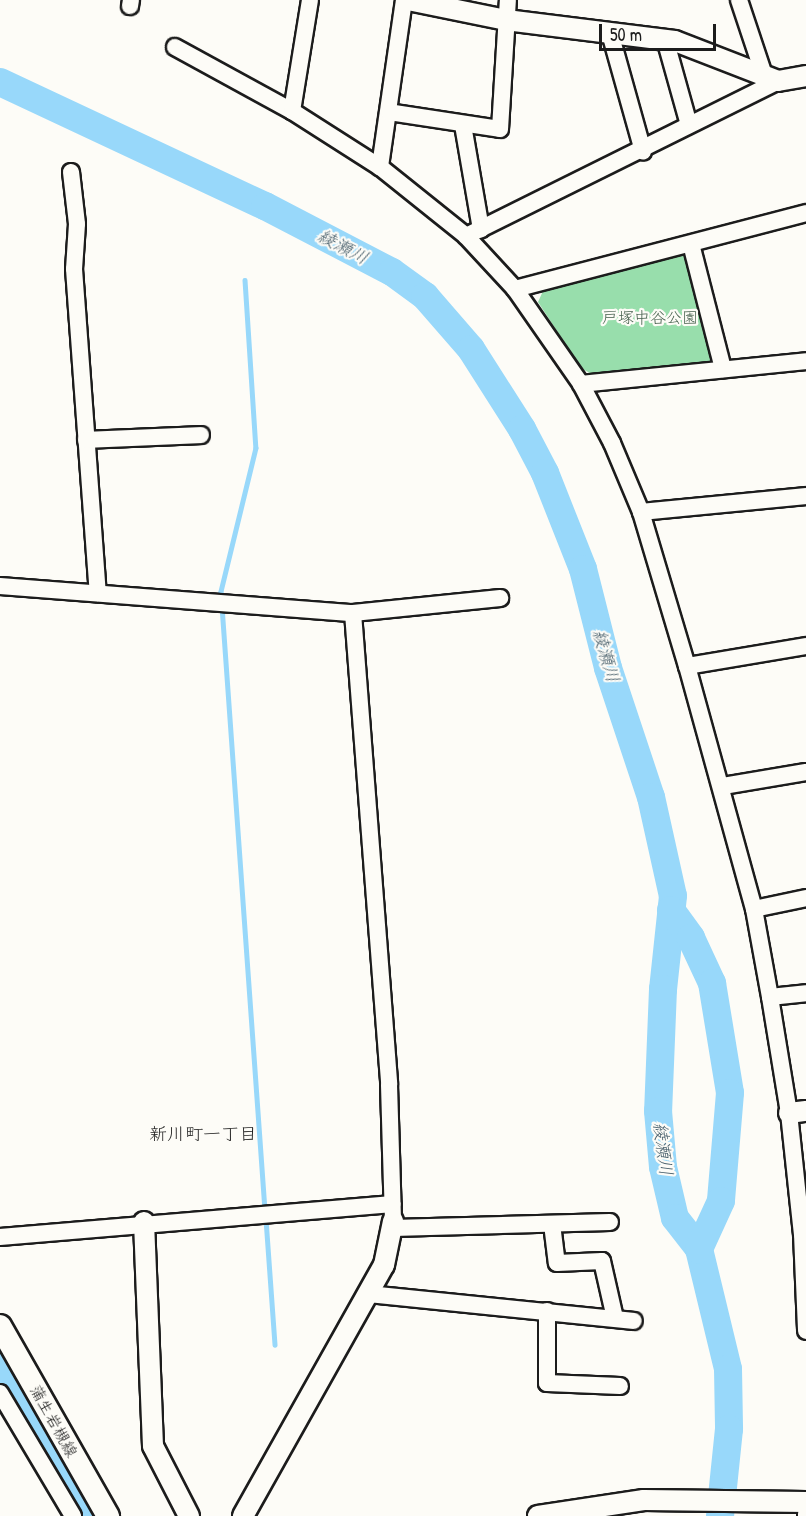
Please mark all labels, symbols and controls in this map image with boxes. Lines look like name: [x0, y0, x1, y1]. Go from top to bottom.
scale bar: [602, 12, 719, 50]
text: 50 m: [610, 22, 642, 47]
water label: 綾瀬川: [314, 225, 372, 269]
park label: 戸塚中谷公園: [602, 307, 698, 327]
water label: 綾瀬川: [588, 627, 624, 685]
water label: 綾瀬川: [649, 1121, 677, 1177]
district label: 新川町一丁目: [149, 1123, 257, 1145]
street label: 蒲生岩槻線: [26, 1381, 82, 1461]

